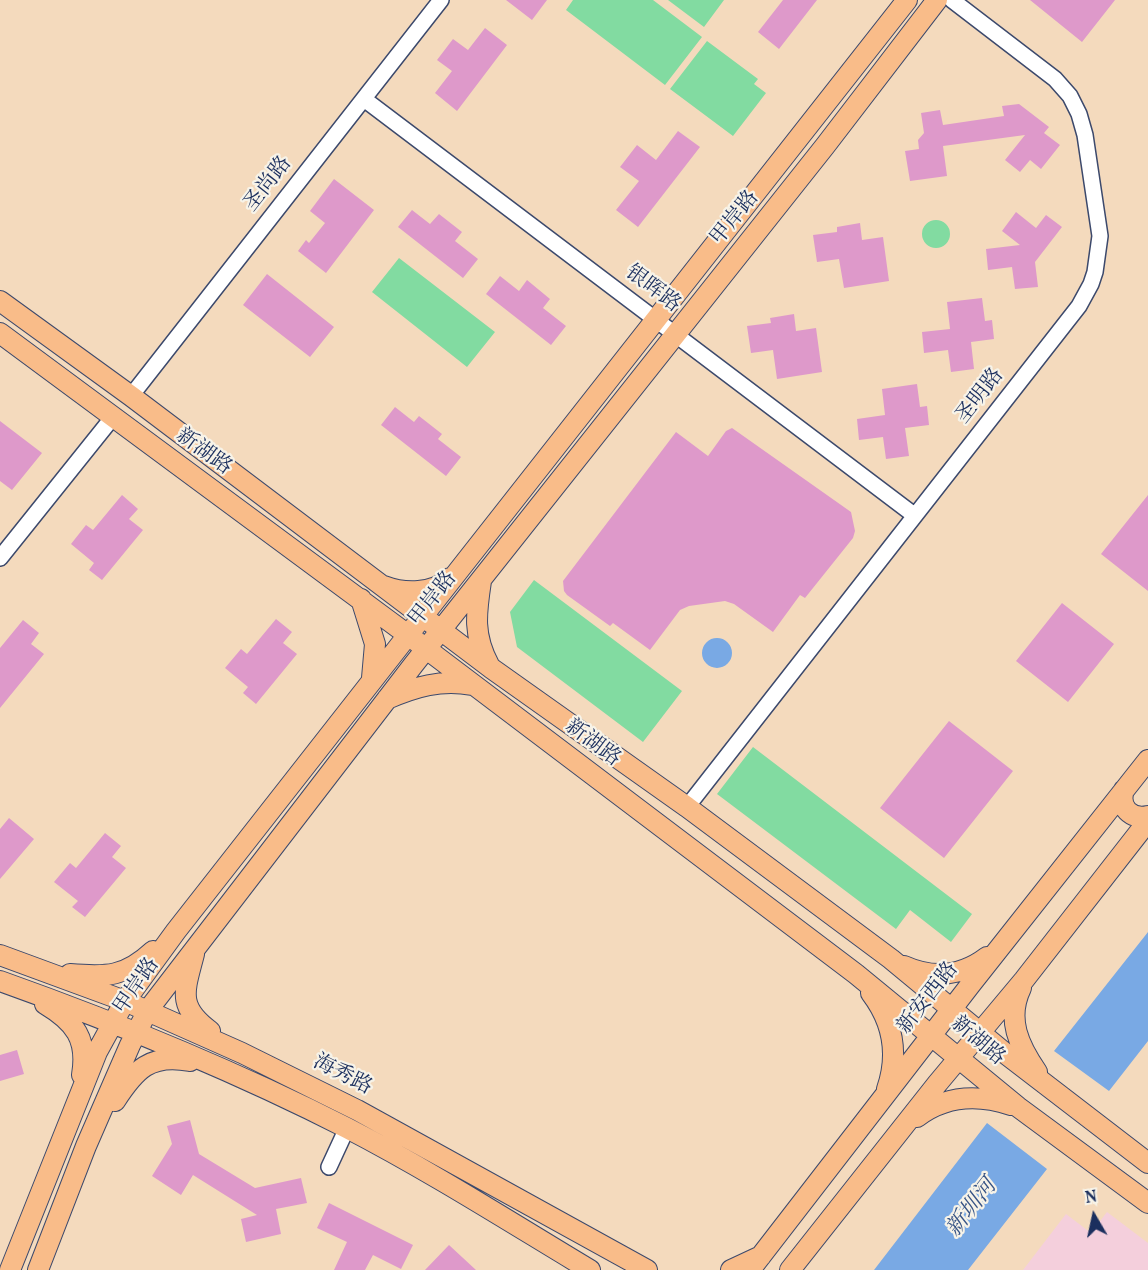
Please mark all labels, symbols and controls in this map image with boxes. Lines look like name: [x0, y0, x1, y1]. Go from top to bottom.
street label: 圣尚路: [240, 152, 298, 218]
street label: 甲岸路: [706, 187, 766, 251]
street label: 银晖路: [619, 261, 685, 319]
street label: 圣明路: [952, 364, 1010, 430]
street label: 新湖路: [170, 424, 236, 482]
street label: 甲岸路: [405, 567, 463, 633]
street label: 新湖路: [559, 715, 625, 773]
street label: 甲岸路: [110, 954, 166, 1020]
street label: 新安西路: [893, 958, 965, 1040]
street label: 新湖路: [945, 1012, 1009, 1072]
street label: 海秀路: [308, 1050, 376, 1102]
water label: 新圳河: [942, 1175, 1004, 1243]
north arrow: [1064, 1186, 1124, 1246]
text: N: [1084, 1186, 1099, 1210]

